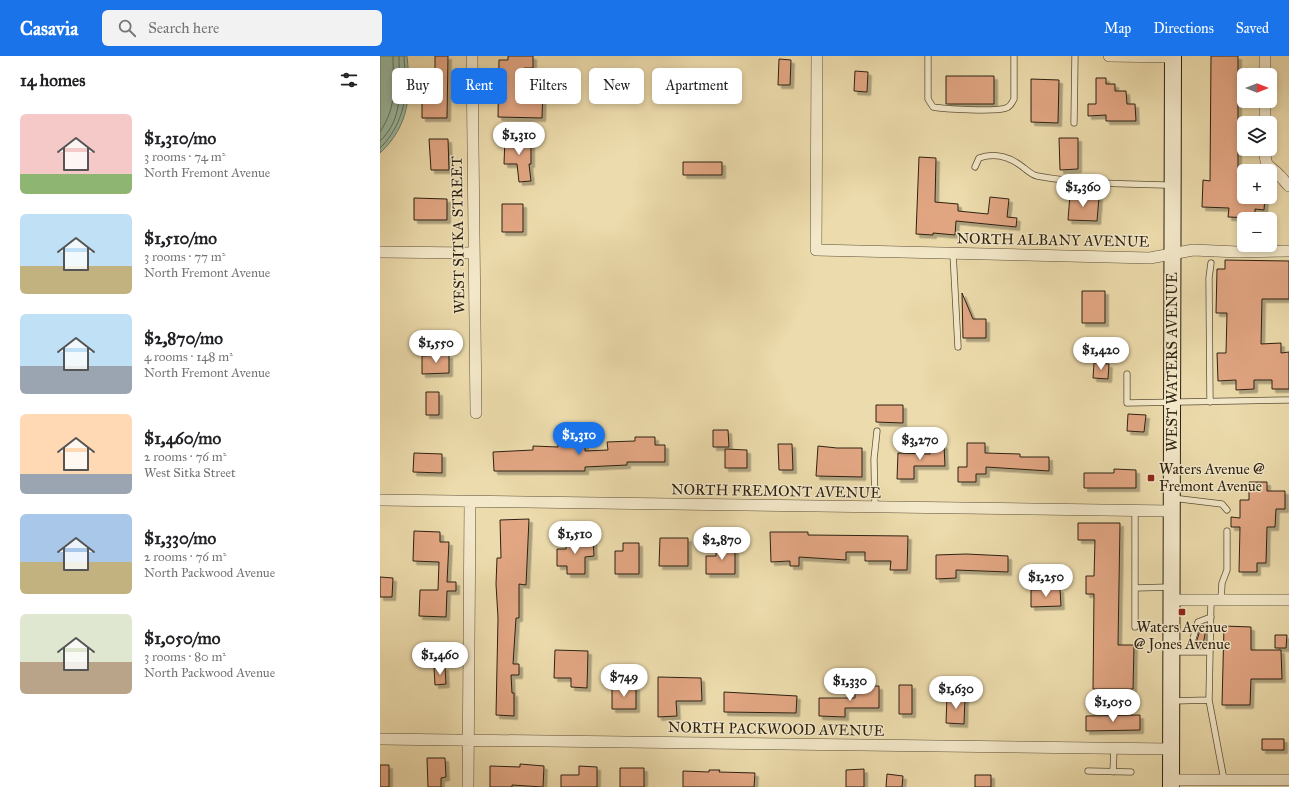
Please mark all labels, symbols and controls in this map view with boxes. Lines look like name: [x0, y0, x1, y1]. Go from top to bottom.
search box: [102, 10, 382, 46]
text: Casavia: [20, 17, 78, 40]
icon: search: [116, 17, 138, 39]
text: Search here: [148, 19, 219, 37]
text: Map: [1104, 20, 1131, 37]
text: Directions: [1153, 20, 1214, 37]
text: Saved: [1236, 20, 1269, 37]
chip: Buy: [392, 68, 443, 104]
chip: Rent: [451, 68, 507, 104]
chip: Filters: [515, 68, 581, 104]
chip: New: [589, 68, 644, 104]
chip: Apartment: [652, 68, 742, 104]
north arrow: [1237, 68, 1277, 108]
map controls: [1237, 68, 1277, 252]
icon: filters: [338, 69, 360, 91]
text: 14 homes: [20, 70, 85, 91]
button: layers: [1237, 116, 1277, 156]
pin: $1,310: [486, 122, 552, 156]
text: $1,310: [502, 127, 536, 143]
text: $1,310/mo: [144, 128, 216, 149]
icon: home: [52, 130, 100, 178]
text: 3 rooms · 74 m²: [144, 149, 226, 165]
street label: WEST SITKA STREET: [448, 156, 468, 314]
button: +: [1237, 164, 1277, 204]
text: North Fremont Avenue: [144, 165, 270, 181]
pin: $1,360: [1050, 174, 1116, 208]
text: $1,360: [1065, 179, 1101, 195]
button: −: [1237, 212, 1277, 252]
text: $1,510/mo: [144, 228, 217, 249]
street label: NORTH ALBANY AVENUE: [956, 229, 1150, 251]
icon: home: [52, 230, 100, 278]
text: 3 rooms · 77 m²: [144, 249, 226, 265]
text: North Fremont Avenue: [144, 265, 270, 281]
street label: WEST WATERS AVENUE: [1163, 272, 1181, 452]
text: $2,870/mo: [144, 328, 223, 349]
icon: home: [52, 330, 100, 378]
pin: $1,550: [403, 330, 469, 364]
text: $1,550: [418, 335, 454, 351]
pin: $1,420: [1068, 337, 1134, 371]
text: $1,420: [1082, 342, 1120, 358]
text: 4 rooms · 148 m²: [144, 349, 233, 365]
text: North Fremont Avenue: [144, 365, 270, 381]
pin: $1,310: [546, 422, 612, 456]
text: $1,310: [562, 427, 596, 443]
pin: $3,270: [887, 427, 953, 461]
text: $1,460/mo: [144, 428, 221, 449]
icon: home: [52, 430, 100, 478]
text: $3,270: [902, 432, 938, 448]
text: 2 rooms · 76 m²: [144, 449, 226, 465]
place label: Waters Avenue @ Fremont Avenue: [1159, 460, 1265, 495]
text: West Sitka Street: [144, 465, 236, 481]
marker: Waters Avenue @ Fremont Avenue: [1146, 473, 1156, 483]
street label: NORTH FREMONT AVENUE: [671, 480, 881, 502]
pin: $1,510: [542, 521, 608, 555]
text: $1,510: [558, 526, 592, 542]
pin: $2,870: [689, 527, 755, 561]
text: $1,330/mo: [144, 528, 216, 549]
icon: home: [52, 530, 100, 578]
text: $2,870: [702, 532, 742, 548]
text: 2 rooms · 76 m²: [144, 549, 226, 565]
pin: $1,250: [1013, 564, 1079, 598]
text: North Packwood Avenue: [144, 565, 275, 581]
text: $1,250: [1028, 569, 1064, 585]
marker: Waters Avenue @ Jones Avenue: [1177, 607, 1187, 617]
place label: Waters Avenue @ Jones Avenue: [1134, 618, 1230, 654]
text: $1,050/mo: [144, 628, 221, 649]
icon: home: [52, 630, 100, 678]
pin: $1,460: [407, 642, 473, 676]
text: $1,460: [421, 647, 459, 663]
text: 3 rooms · 80 m²: [144, 649, 226, 665]
pin: $749: [600, 664, 648, 698]
text: North Packwood Avenue: [144, 665, 275, 681]
pin: $1,330: [817, 668, 883, 702]
text: $749: [610, 669, 638, 685]
text: $1,330: [833, 673, 867, 689]
pin: $1,630: [923, 676, 989, 710]
text: $1,630: [938, 681, 974, 697]
pin: $1,050: [1080, 689, 1146, 723]
text: $1,050: [1094, 694, 1132, 710]
street label: NORTH PACKWOOD AVENUE: [668, 718, 885, 740]

